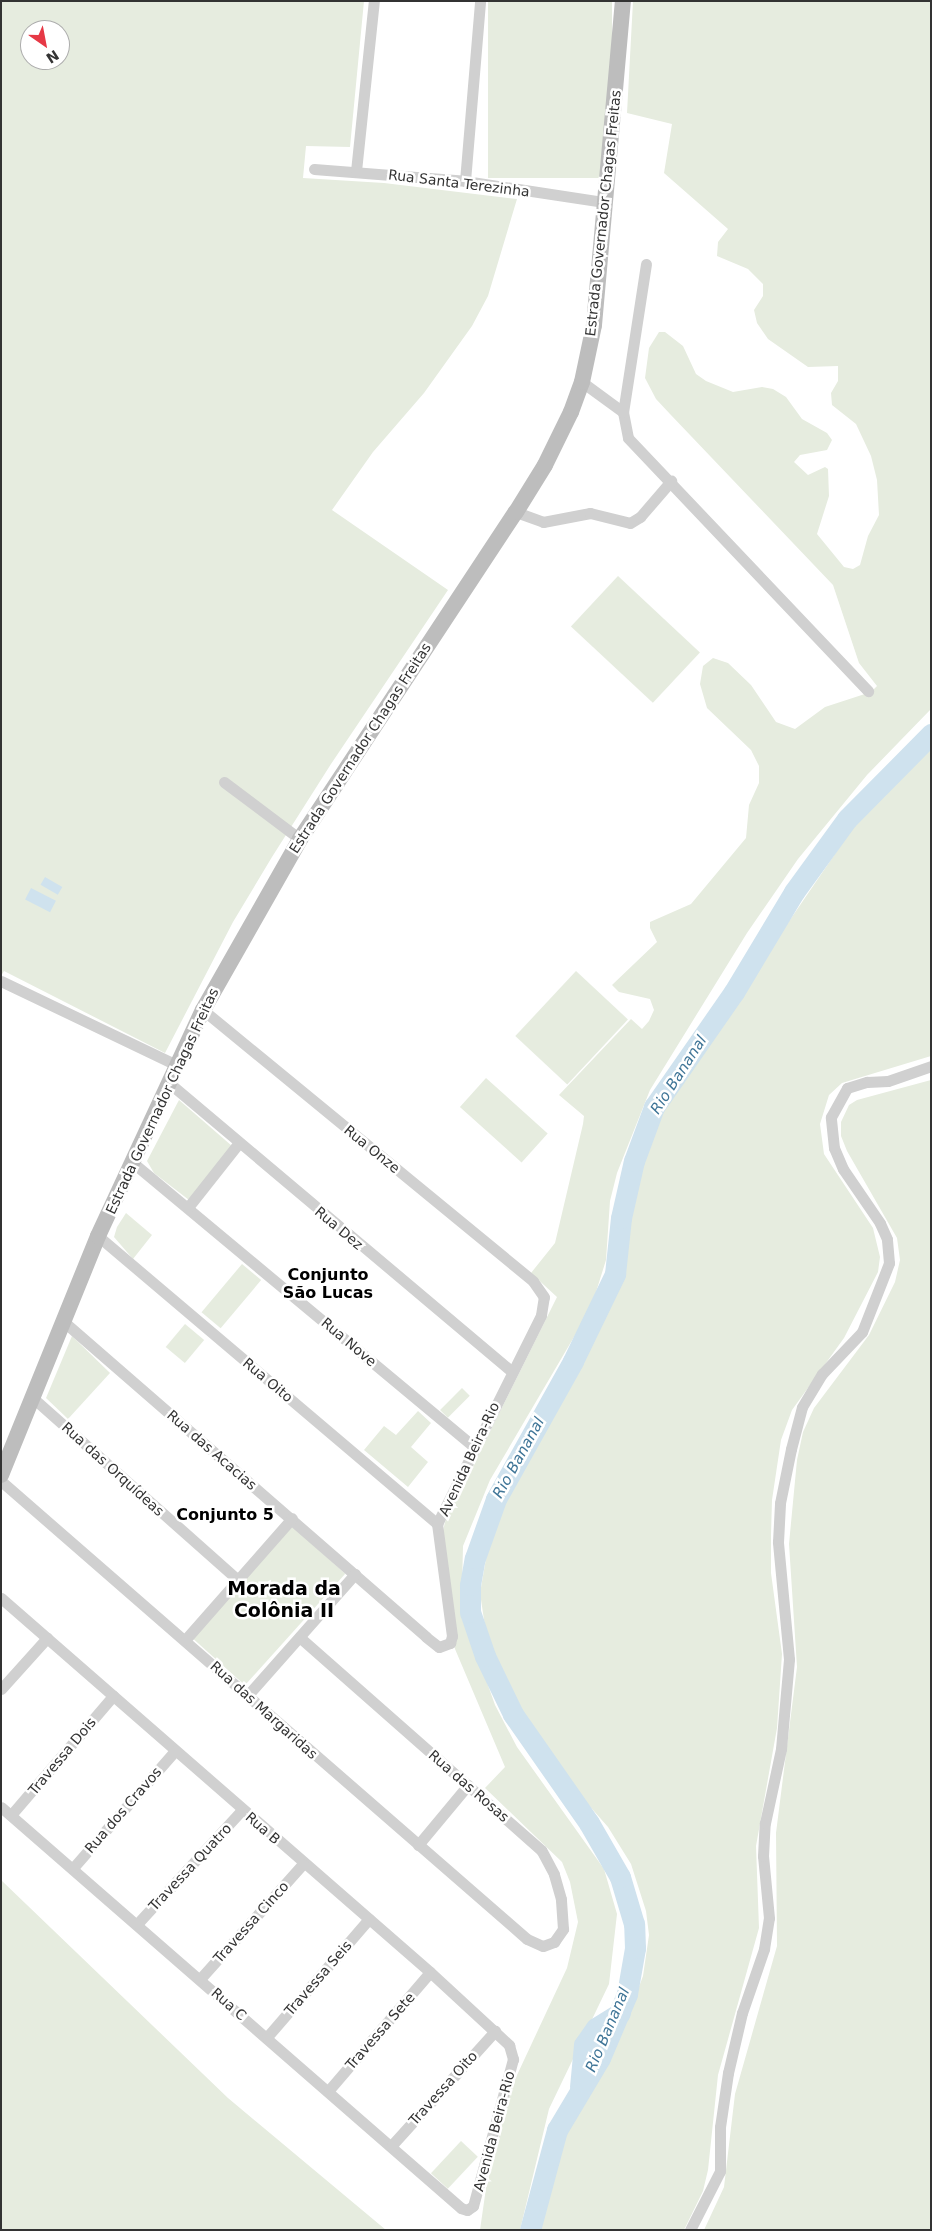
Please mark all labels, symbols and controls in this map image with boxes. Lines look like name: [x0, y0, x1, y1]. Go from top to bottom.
north arrow: [20, 20, 70, 70]
text: N: [43, 47, 62, 67]
street label: Estrada Governador Chagas Freitas: [582, 89, 624, 337]
street label: Rua Santa Terezinha: [387, 166, 531, 200]
street label: Estrada Governador Chagas Freitas: [286, 640, 434, 856]
street label: Estrada Governador Chagas Freitas: [102, 985, 222, 1217]
water label: Rio Bananal: [647, 1033, 711, 1117]
street label: Rua Onze: [341, 1121, 403, 1177]
street label: Rua Dez: [311, 1203, 367, 1253]
district label: Conjunto São Lucas: [283, 1265, 373, 1303]
street label: Rua Nove: [318, 1314, 380, 1370]
street label: Rua Oito: [240, 1354, 296, 1406]
street label: Avenida Beira-Rio: [435, 1399, 503, 1519]
street label: Rua das Acacias: [164, 1407, 260, 1493]
water label: Rio Bananal: [489, 1414, 549, 1502]
street label: Rua das Orquídeas: [58, 1419, 168, 1519]
district label: Conjunto 5: [176, 1505, 274, 1525]
district label: Morada da Colônia II: [227, 1578, 341, 1622]
street label: Rua das Margaridas: [207, 1658, 321, 1762]
street label: Travessa Dois: [25, 1714, 99, 1798]
street label: Rua das Rosas: [425, 1747, 513, 1825]
street label: Rua dos Cravos: [81, 1764, 165, 1856]
street label: Rua B: [242, 1808, 284, 1848]
street label: Travessa Quatro: [145, 1820, 235, 1914]
street label: Travessa Cinco: [210, 1878, 292, 1966]
street label: Travessa Seis: [281, 1937, 355, 2019]
street label: Rua C: [208, 1984, 250, 2024]
water label: Rio Bananal: [582, 1985, 634, 2075]
street label: Travessa Sete: [342, 1989, 418, 2073]
street label: Travessa Oito: [405, 2047, 481, 2129]
street label: Avenida Beira-Rio: [470, 2069, 518, 2193]

